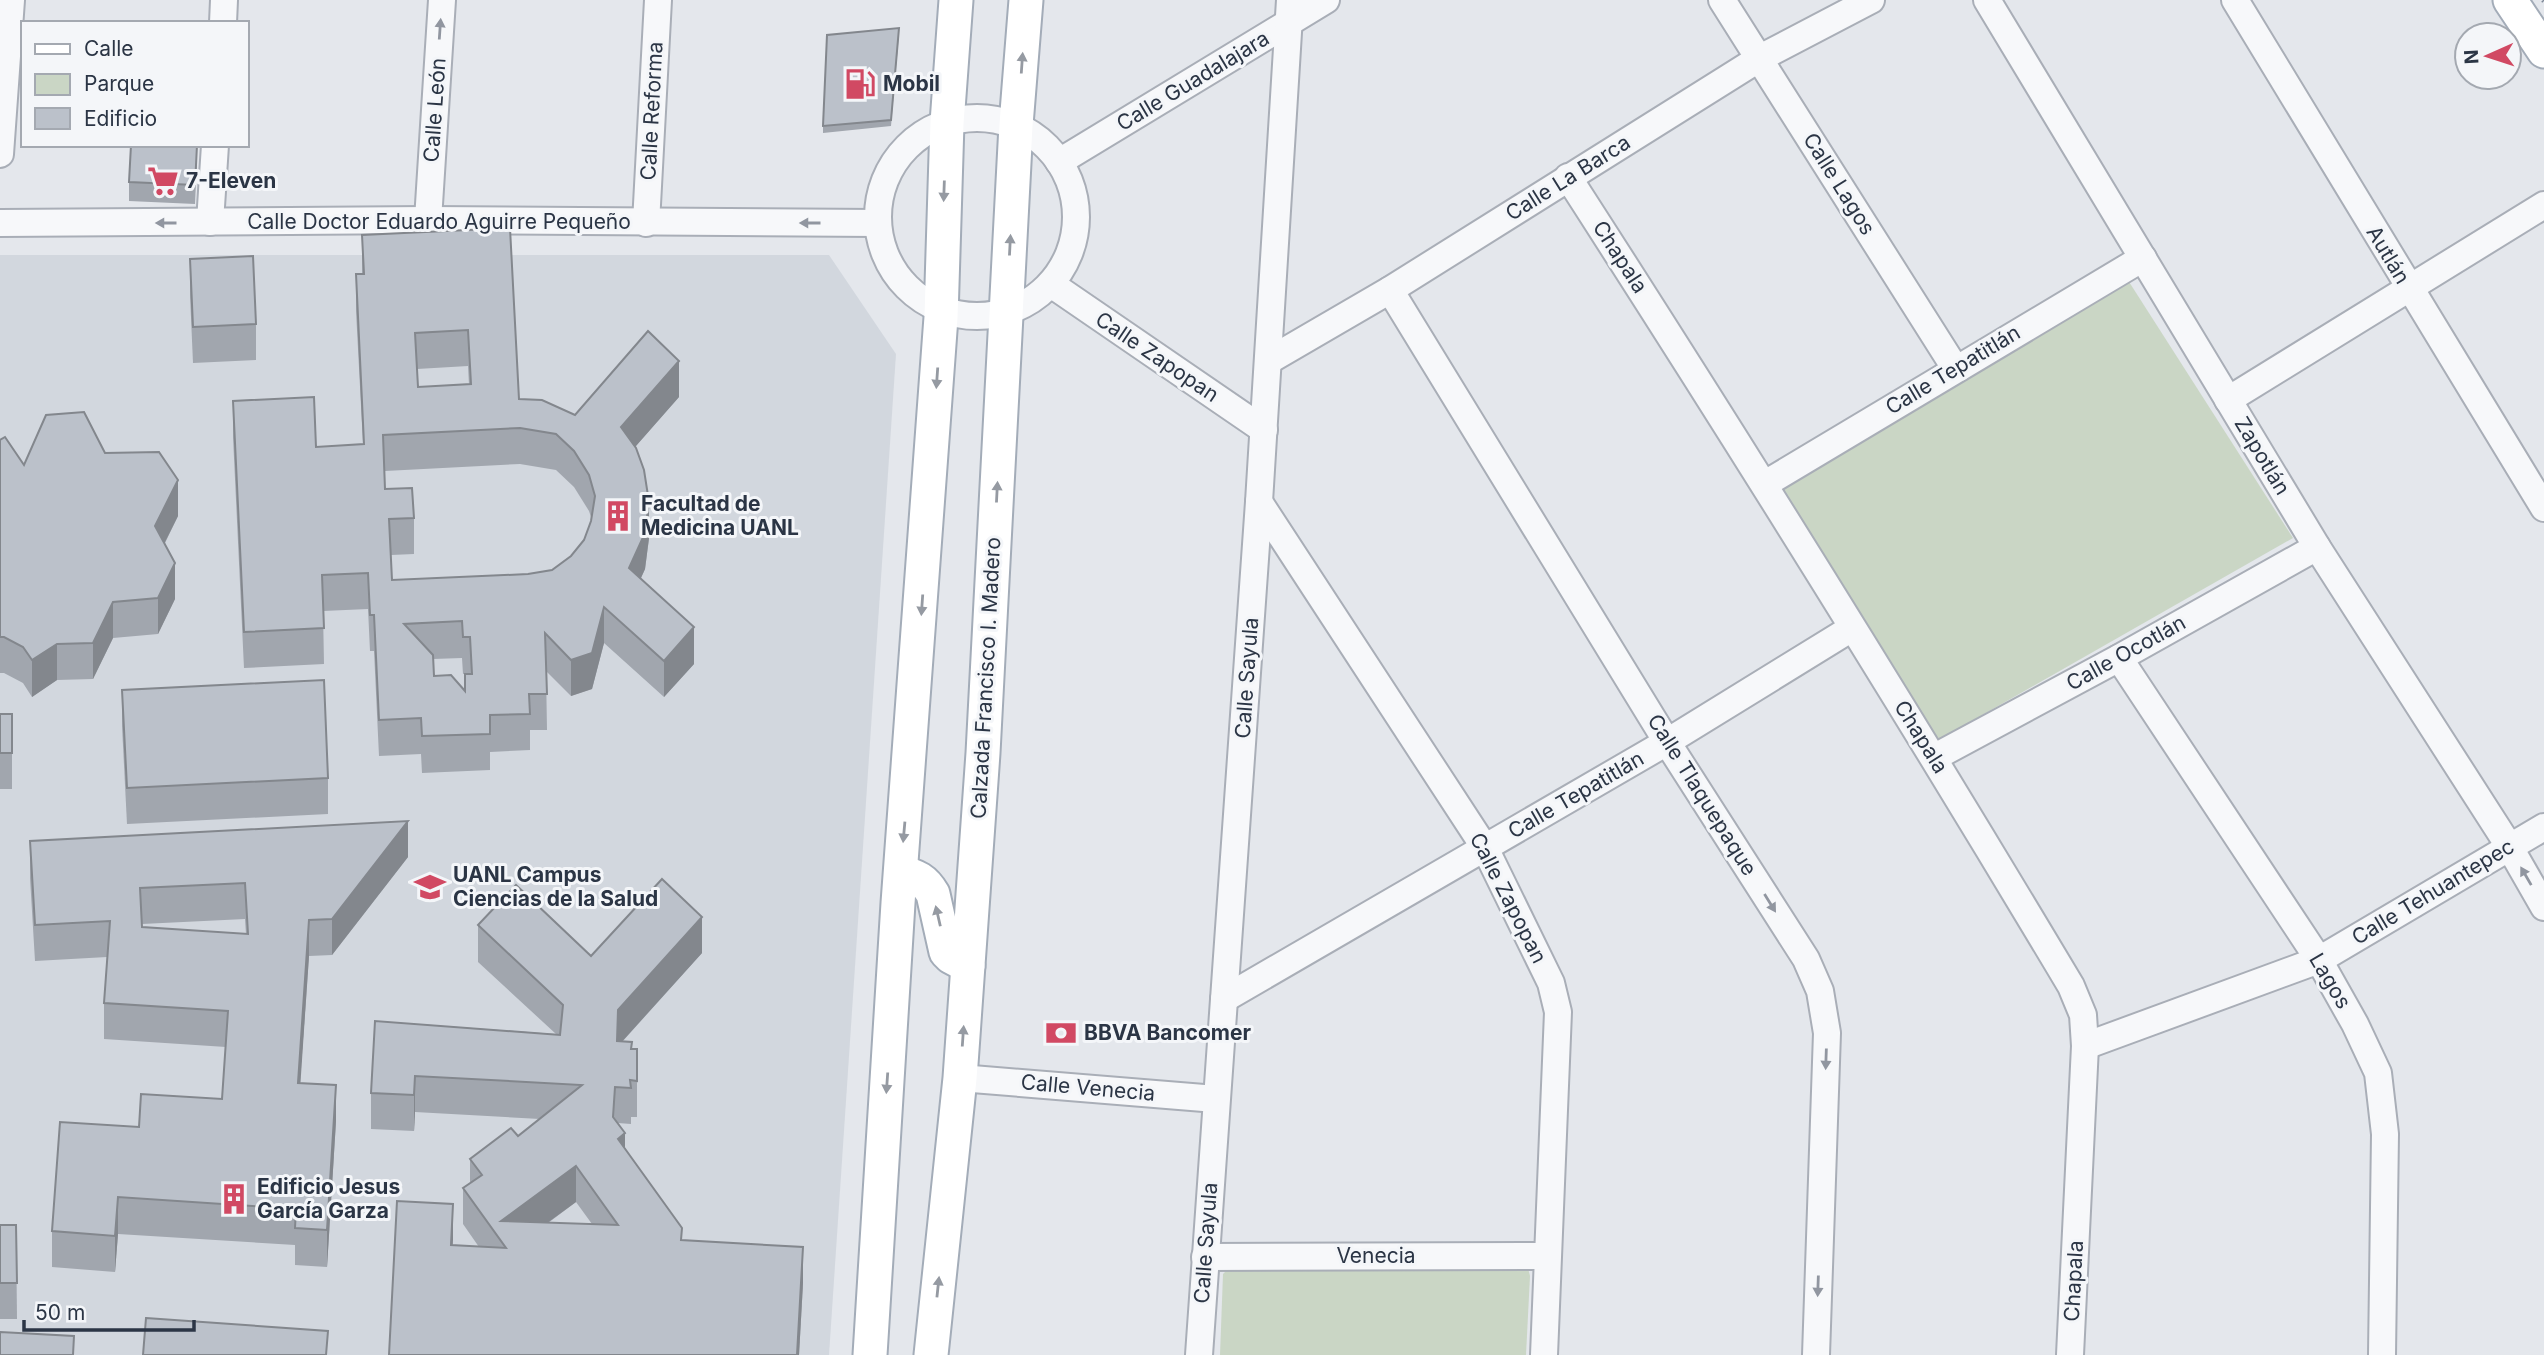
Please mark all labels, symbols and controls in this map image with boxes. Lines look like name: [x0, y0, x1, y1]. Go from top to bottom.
one-way arrow: [435, 18, 446, 40]
legend: [21, 21, 248, 147]
north arrow: [2453, 21, 2523, 91]
street label: Calle Guadalajara: [1112, 25, 1274, 136]
text: Calle: [84, 36, 134, 61]
street label: Calle Reforma: [635, 41, 668, 181]
text: N: [2460, 49, 2483, 65]
one-way arrow: [1017, 52, 1028, 74]
street label: Calle León: [418, 57, 451, 163]
fuel station icon: Mobil: [843, 67, 877, 101]
text: Parque: [84, 71, 154, 96]
place label: Mobil: [883, 71, 940, 96]
text: Edificio: [84, 106, 157, 131]
street label: Calle Lagos: [1798, 128, 1881, 239]
street label: Calle La Barca: [1501, 129, 1635, 226]
supermarket icon: 7-Eleven: [146, 164, 180, 198]
place label: 7-Eleven: [186, 168, 276, 193]
one-way arrow: [939, 180, 950, 202]
street label: Calle Doctor Eduardo Aguirre Pequeño: [247, 209, 631, 234]
street label: Chapala: [1588, 216, 1653, 298]
one-way arrow: [155, 217, 177, 229]
one-way arrow: [799, 217, 821, 229]
street label: Autlán: [2361, 221, 2415, 288]
one-way arrow: [1005, 233, 1016, 255]
street label: Calle Zapopan: [1091, 306, 1224, 407]
street label: Calle Tepatitlán: [1881, 320, 2025, 420]
one-way arrow: [931, 367, 942, 389]
street label: Zapotlán: [2229, 412, 2295, 499]
one-way arrow: [992, 480, 1003, 502]
place label: Facultad de Medicina UANL: [641, 491, 799, 540]
building icon: Facultad de Medicina UANL: [601, 499, 635, 533]
street label: Calzada Francisco I. Madero: [966, 536, 1005, 820]
one-way arrow: [916, 594, 927, 616]
street label: Calle Ocotlán: [2062, 610, 2190, 696]
street label: Calle Sayula: [1230, 616, 1263, 739]
street label: Chapala: [1889, 696, 1954, 778]
street label: Calle Tlaquepaque: [1643, 709, 1762, 880]
street label: Calle Tepatitlán: [1503, 746, 1648, 844]
one-way arrow: [898, 821, 909, 843]
street label: Calle Zapopan: [1465, 828, 1552, 967]
street label: Calle Tehuantepec: [2347, 833, 2518, 950]
place label: UANL Campus Ciencias de la Salud: [453, 862, 658, 911]
one-way arrow: [2520, 867, 2532, 886]
school or university icon: UANL Campus Ciencias de la Salud: [413, 870, 447, 904]
one-way arrow: [1763, 893, 1776, 913]
one-way arrow: [932, 905, 943, 927]
street label: Lagos: [2304, 948, 2357, 1013]
bank icon: BBVA Bancomer: [1044, 1016, 1078, 1050]
place label: BBVA Bancomer: [1084, 1020, 1252, 1045]
one-way arrow: [958, 1025, 969, 1047]
one-way arrow: [1820, 1048, 1831, 1070]
street label: Calle Venecia: [1020, 1069, 1156, 1106]
one-way arrow: [881, 1073, 892, 1095]
place label: Edificio Jesus García Garza: [257, 1174, 400, 1223]
street label: Calle Sayula: [1189, 1181, 1222, 1304]
building icon: Edificio Jesus García Garza: [217, 1182, 251, 1216]
street label: Chapala: [2059, 1240, 2088, 1322]
street label: Venecia: [1336, 1243, 1416, 1268]
one-way arrow: [933, 1276, 944, 1298]
one-way arrow: [1813, 1276, 1824, 1298]
scale bar: [24, 1288, 194, 1332]
text: 50 m: [35, 1300, 85, 1325]

